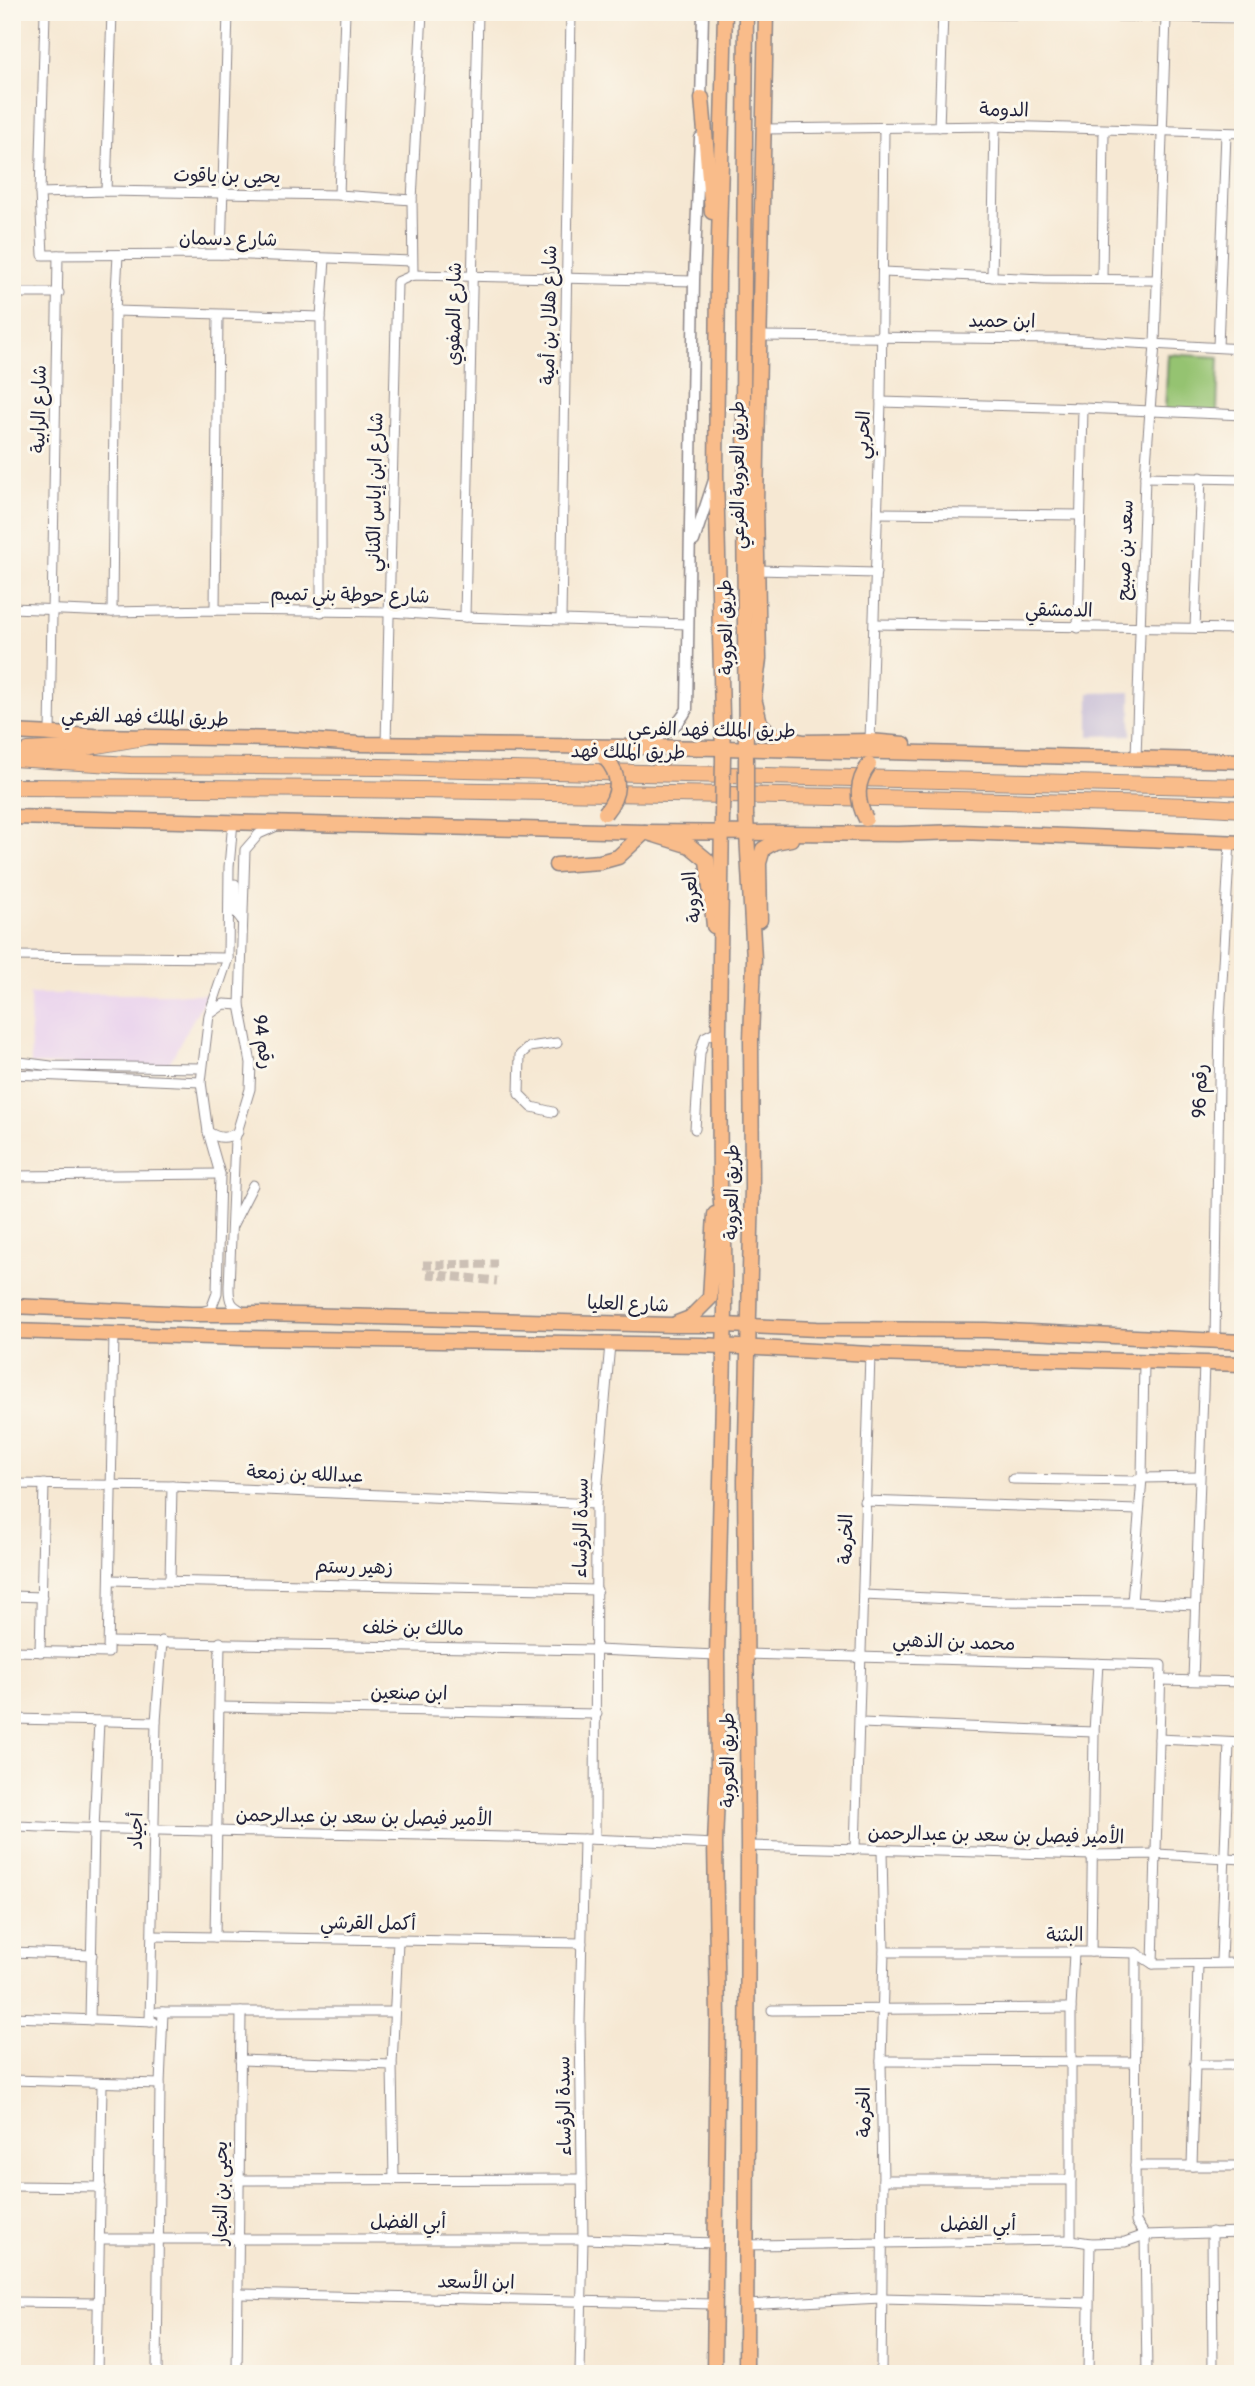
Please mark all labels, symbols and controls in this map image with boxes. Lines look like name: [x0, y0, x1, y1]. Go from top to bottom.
street label: الدومة: [979, 98, 1029, 122]
street label: يحيى بن ياقوت: [173, 163, 281, 189]
street label: شارع دسمان: [179, 226, 277, 253]
street label: شارع هلال بن أمية: [536, 245, 563, 385]
street label: شارع الصفوي: [441, 262, 469, 366]
street label: ابن حميد: [968, 308, 1036, 334]
street label: شارع الرابية: [26, 365, 53, 453]
street label: طريق العروبة الفرعي: [726, 401, 754, 549]
street label: الحربي: [850, 410, 880, 460]
street label: شارع ابن إياس الكناني: [362, 412, 392, 572]
street label: سعد بن صبيح: [1111, 499, 1139, 601]
street label: طريق العروبة: [713, 579, 739, 675]
street label: شارع حوطة بني تميم: [270, 582, 430, 612]
street label: الدمشقي: [1025, 597, 1093, 627]
street label: طريق الملك فهد الفرعي: [61, 702, 229, 736]
street label: طريق الملك فهد الفرعي: [628, 717, 796, 747]
street label: طريق الملك فهد: [570, 739, 686, 765]
street label: العروبة: [677, 870, 707, 924]
street label: رقم 94: [245, 1013, 279, 1071]
street label: رقم 96: [1187, 1063, 1215, 1119]
street label: طريق العروبة: [719, 1144, 745, 1240]
street label: شارع العليا: [587, 1291, 669, 1318]
street label: عبدالله بن زمعة: [246, 1460, 364, 1488]
street label: سيدة الرؤساء: [568, 1478, 594, 1578]
street label: الخرمة: [834, 1513, 858, 1565]
street label: زهير رستم: [315, 1554, 393, 1582]
street label: مالك بن خلف: [362, 1615, 464, 1641]
street label: محمد بن الذهبي: [892, 1628, 1016, 1660]
street label: ابن صنعين: [370, 1680, 448, 1706]
street label: طريق العروبة: [716, 1712, 740, 1808]
street label: الأمير فيصل بن سعد بن عبدالرحمن: [235, 1802, 493, 1831]
street label: أجياد: [124, 1812, 148, 1850]
street label: الأمير فيصل بن سعد بن عبدالرحمن: [867, 1820, 1125, 1849]
street label: أكمل القرشي: [320, 1910, 416, 1940]
street label: البثنة: [1046, 1923, 1084, 1947]
street label: سيدة الرؤساء: [551, 2056, 577, 2156]
street label: الخرمة: [852, 2086, 876, 2138]
street label: يحيى بن النجار: [209, 2141, 233, 2247]
street label: أبي الفضل: [370, 2210, 446, 2238]
street label: أبي الفضل: [940, 2212, 1016, 2240]
street label: ابن الأسعد: [437, 2268, 515, 2295]

